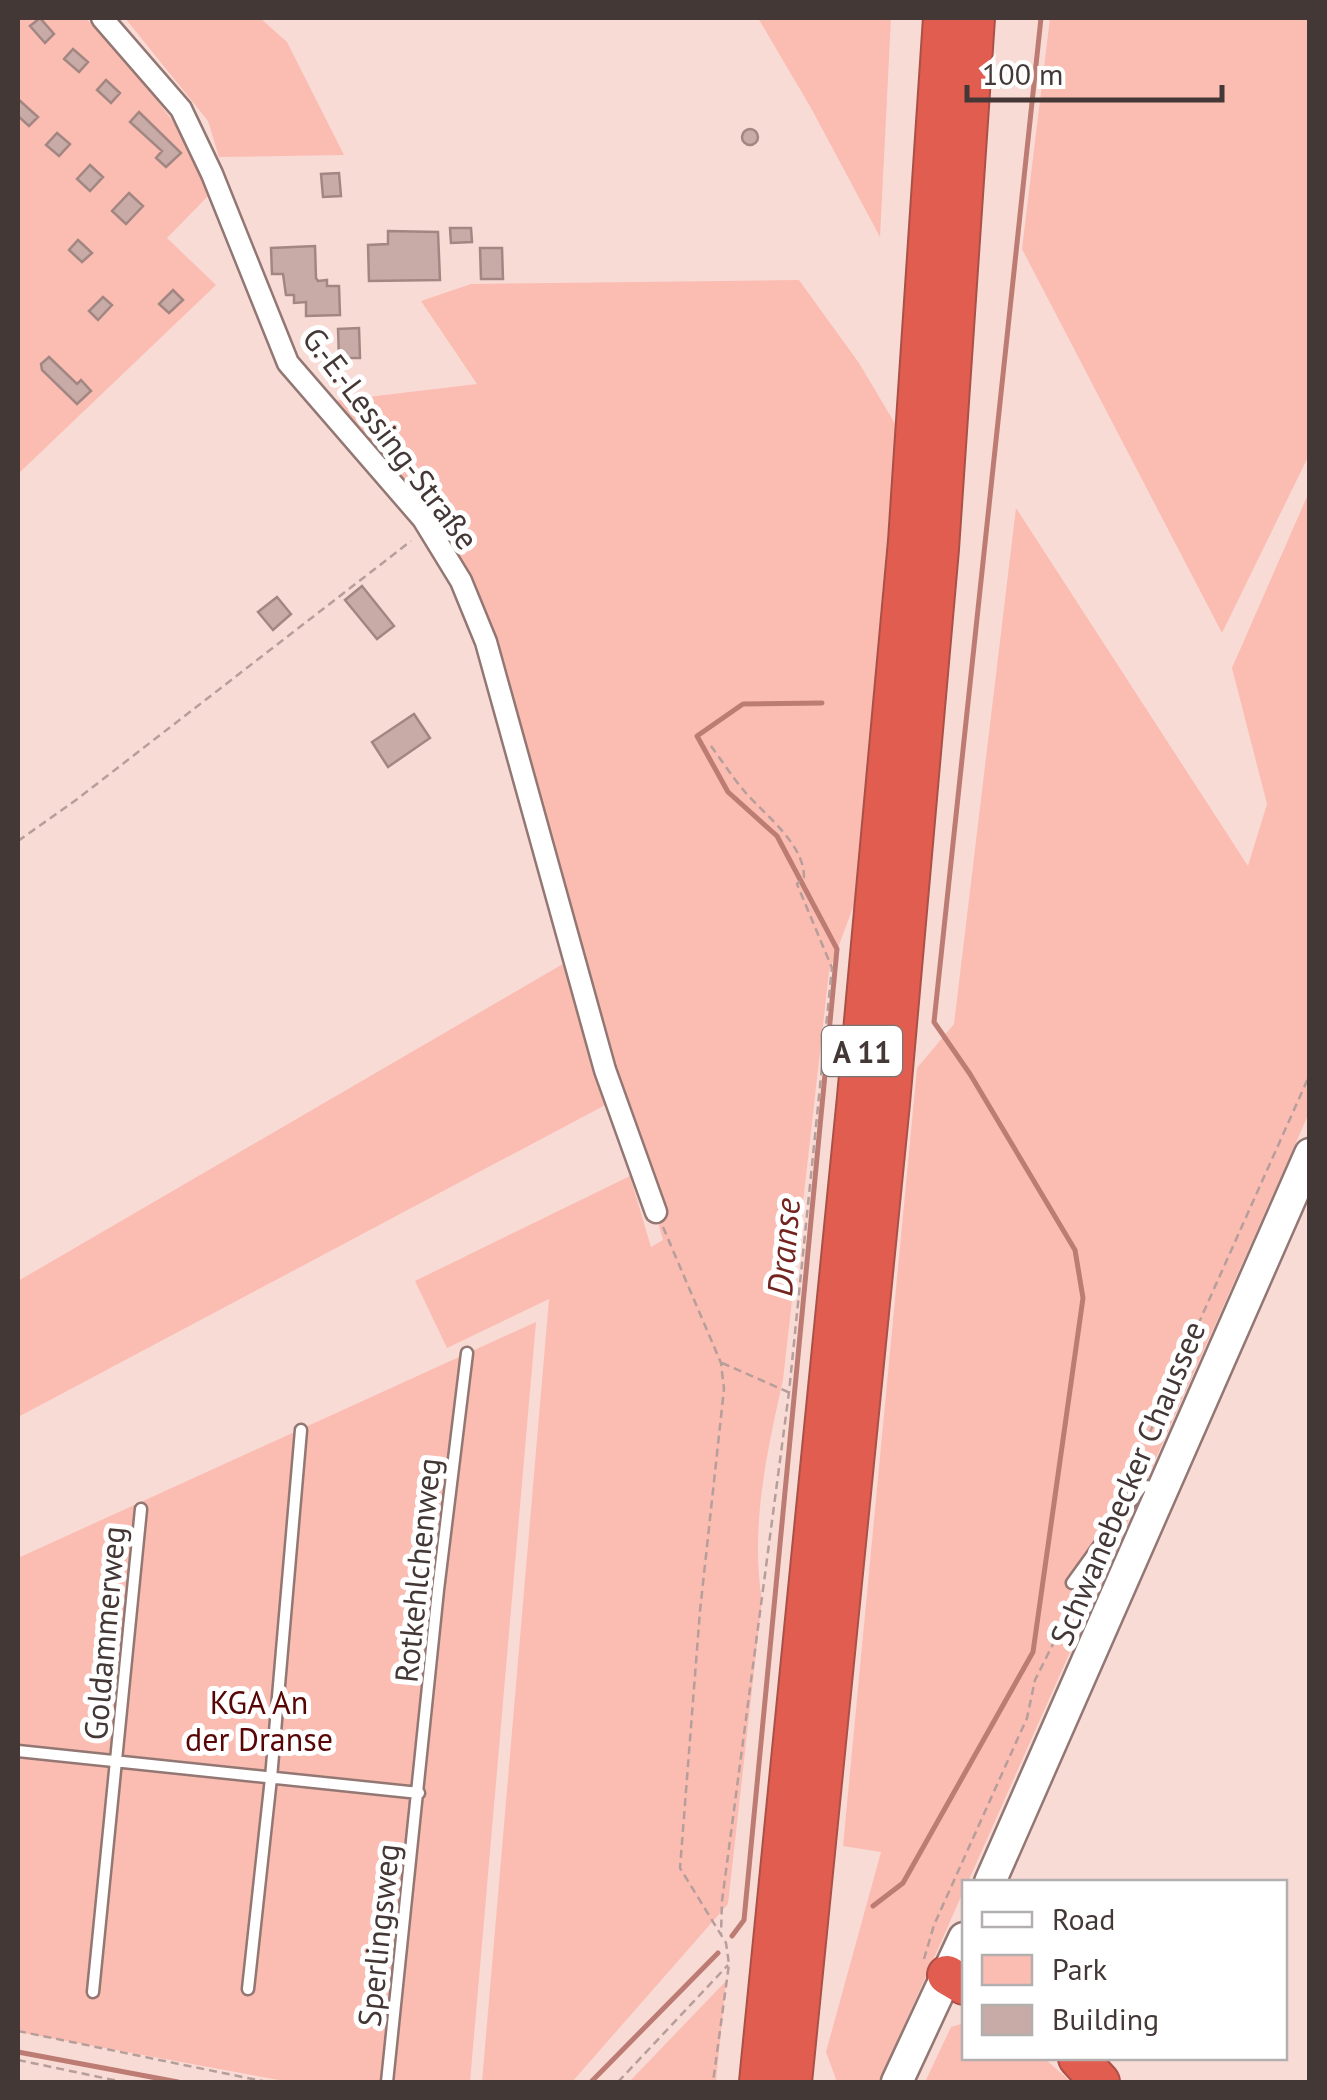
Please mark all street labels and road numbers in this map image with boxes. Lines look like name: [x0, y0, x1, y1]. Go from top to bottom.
street label: G.-E.-Lessing-Straße: [294, 318, 488, 558]
road number: A 11: [822, 1026, 902, 1076]
street label: Schwanebecker Chaussee: [1040, 1314, 1214, 1652]
street label: Rotkehlchenweg: [384, 1456, 450, 1684]
street label: Goldammerweg: [74, 1524, 134, 1742]
street label: Sperlingsweg: [348, 1841, 408, 2029]

